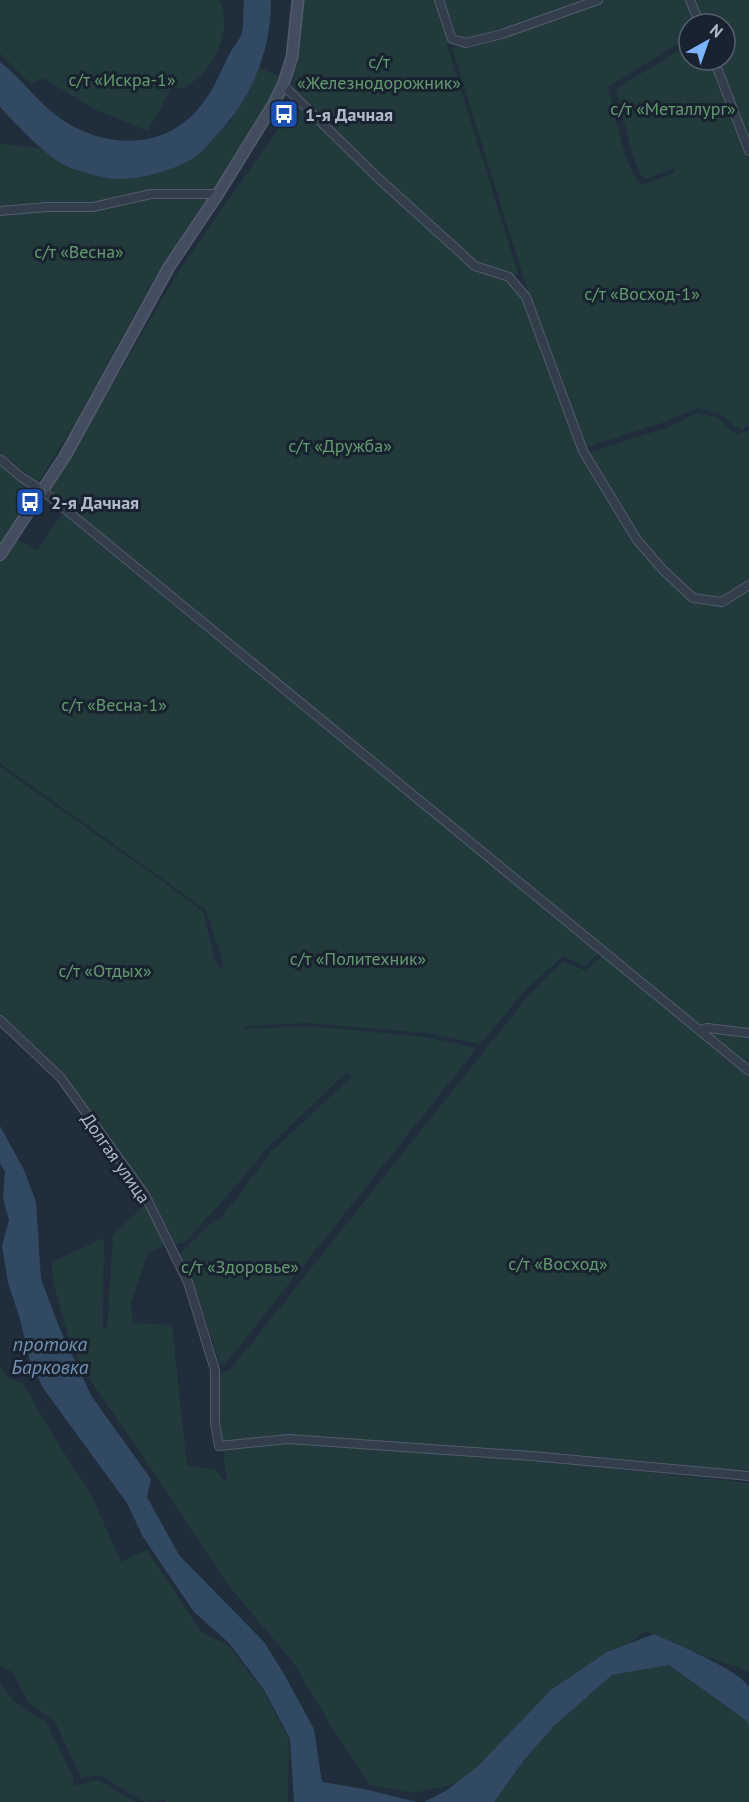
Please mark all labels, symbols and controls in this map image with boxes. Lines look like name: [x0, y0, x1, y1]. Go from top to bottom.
north arrow: [677, 12, 737, 72]
text: N: [706, 19, 727, 42]
park label: с/т «Железнодорожник»: [297, 50, 461, 94]
park label: с/т «Искра-1»: [68, 68, 176, 91]
park label: с/т «Металлург»: [610, 97, 736, 120]
bus stop icon: 1-я Дачная: [268, 98, 300, 130]
place label: 1-я Дачная: [305, 103, 393, 126]
park label: с/т «Весна»: [34, 240, 124, 263]
park label: с/т «Восход-1»: [584, 282, 700, 305]
park label: с/т «Дружба»: [288, 434, 392, 457]
bus stop icon: 2-я Дачная: [14, 486, 46, 518]
place label: 2-я Дачная: [51, 491, 139, 514]
park label: с/т «Весна-1»: [61, 693, 167, 716]
park label: с/т «Политехник»: [290, 947, 426, 970]
park label: с/т «Отдых»: [58, 959, 152, 982]
street label: Долгая улица: [76, 1108, 156, 1208]
park label: с/т «Восход»: [508, 1252, 608, 1275]
park label: с/т «Здоровье»: [181, 1255, 299, 1278]
water label: протока Барковка: [12, 1331, 89, 1380]

